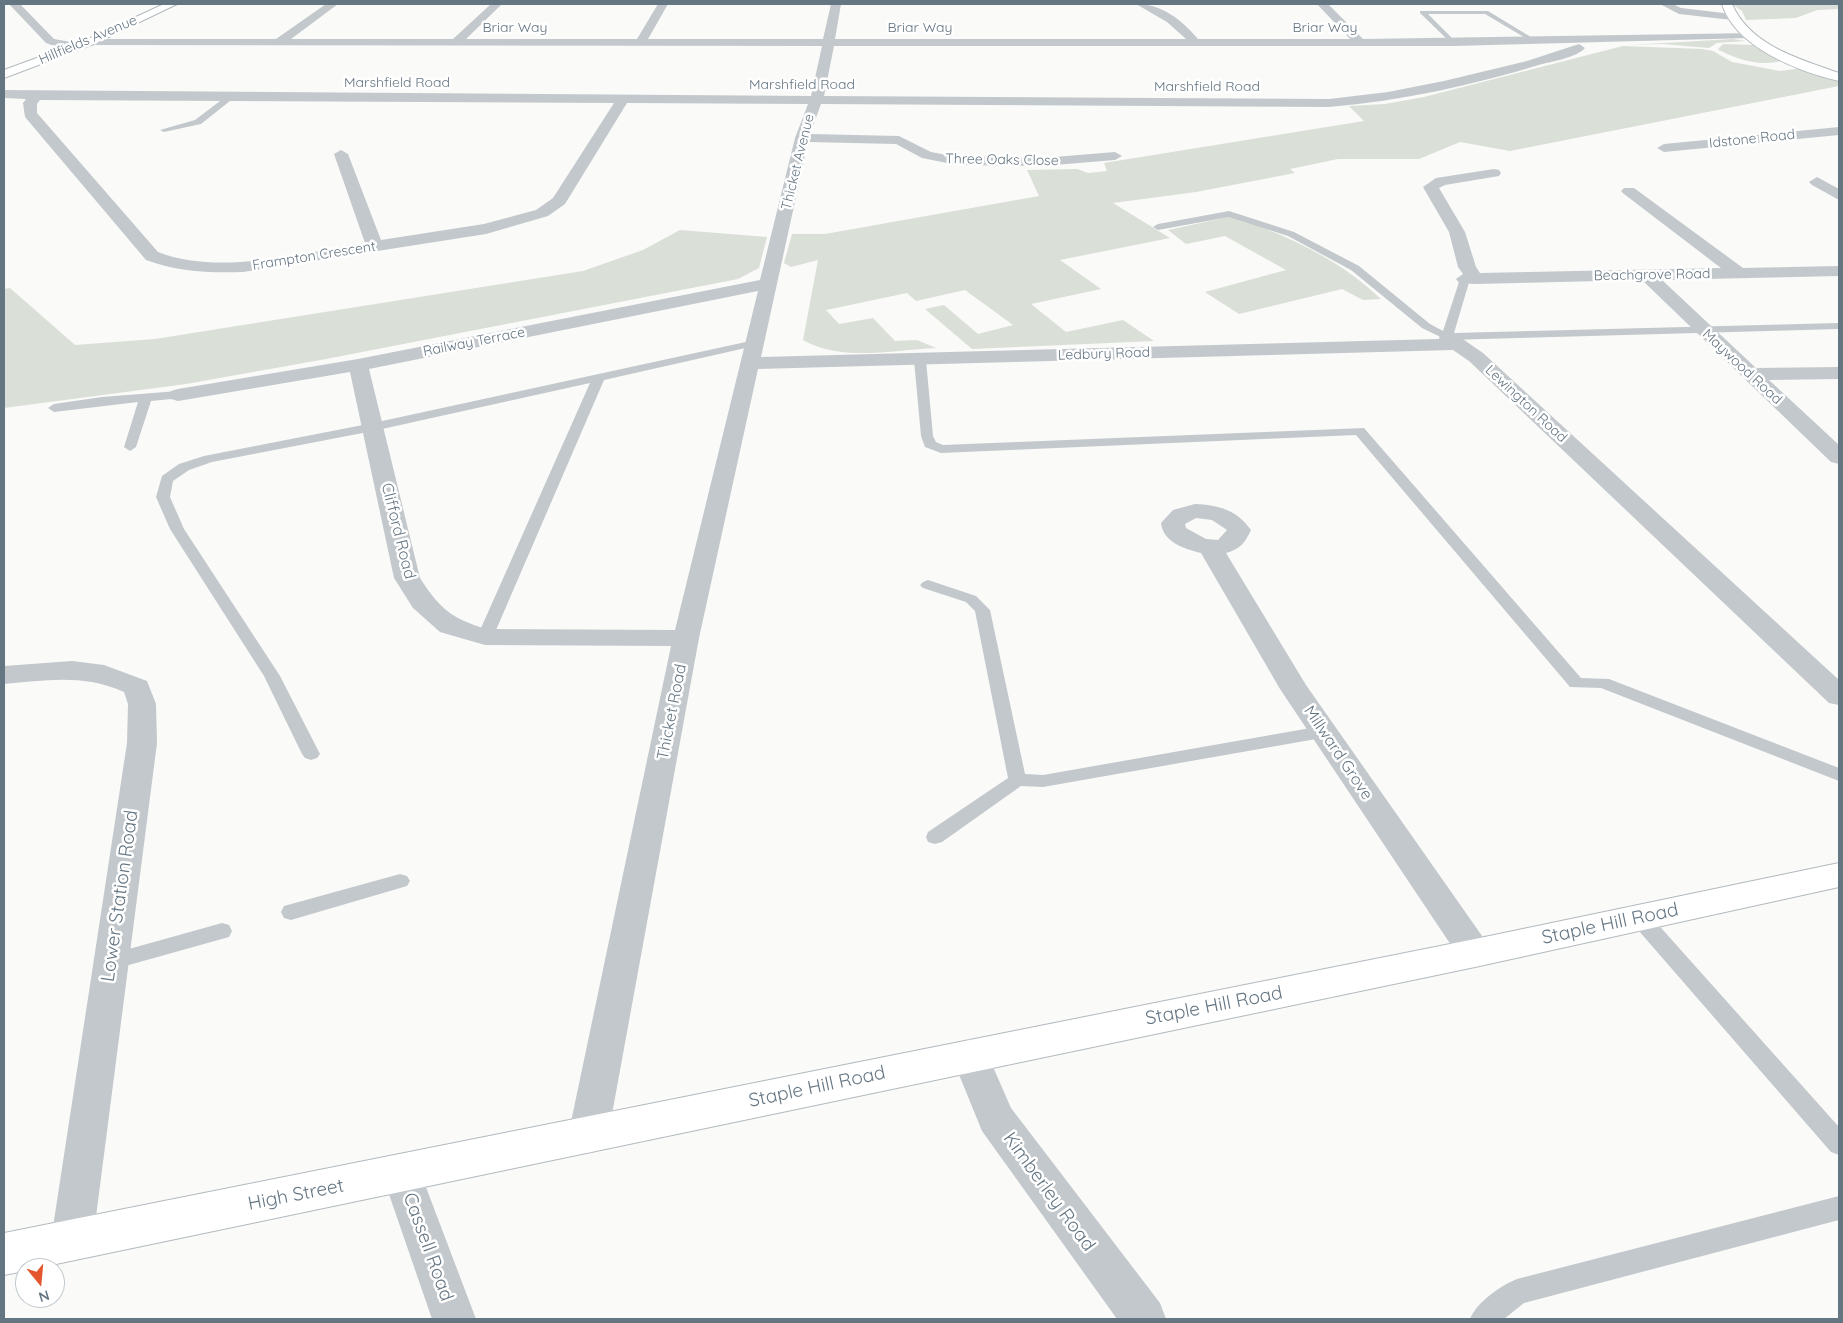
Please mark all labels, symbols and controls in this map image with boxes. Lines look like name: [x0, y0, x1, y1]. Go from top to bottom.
street label: Hillfields Avenue: [36, 12, 140, 68]
street label: Briar Way: [482, 20, 548, 36]
street label: Briar Way: [887, 20, 953, 36]
street label: Briar Way: [1292, 20, 1358, 36]
street label: Marshfield Road: [344, 75, 450, 91]
street label: Marshfield Road: [749, 77, 855, 93]
street label: Marshfield Road: [1154, 79, 1260, 95]
street label: Thicket Avenue: [778, 112, 818, 212]
street label: Idstone Road: [1708, 126, 1796, 152]
street label: Three Oaks Close: [945, 151, 1059, 169]
street label: Frampton Crescent: [251, 238, 377, 274]
street label: Beachgrove Road: [1593, 266, 1711, 284]
street label: Railway Terrace: [421, 324, 527, 360]
street label: Maywood Road: [1699, 326, 1785, 408]
street label: Ledbury Road: [1058, 344, 1150, 364]
street label: Lewington Road: [1482, 362, 1570, 446]
street label: Clifford Road: [377, 481, 419, 581]
street label: Thicket Road: [653, 662, 691, 762]
street label: Millward Grove: [1299, 702, 1377, 804]
street label: Lower Station Road: [97, 809, 143, 983]
street label: Staple Hill Road: [1540, 898, 1680, 950]
street label: Staple Hill Road: [1144, 982, 1284, 1030]
street label: Staple Hill Road: [747, 1061, 887, 1113]
street label: Kimberley Road: [998, 1128, 1100, 1256]
street label: High Street: [246, 1175, 346, 1215]
street label: Cassell Road: [398, 1190, 458, 1304]
north arrow: [15, 1258, 65, 1308]
text: N: [37, 1286, 52, 1306]

